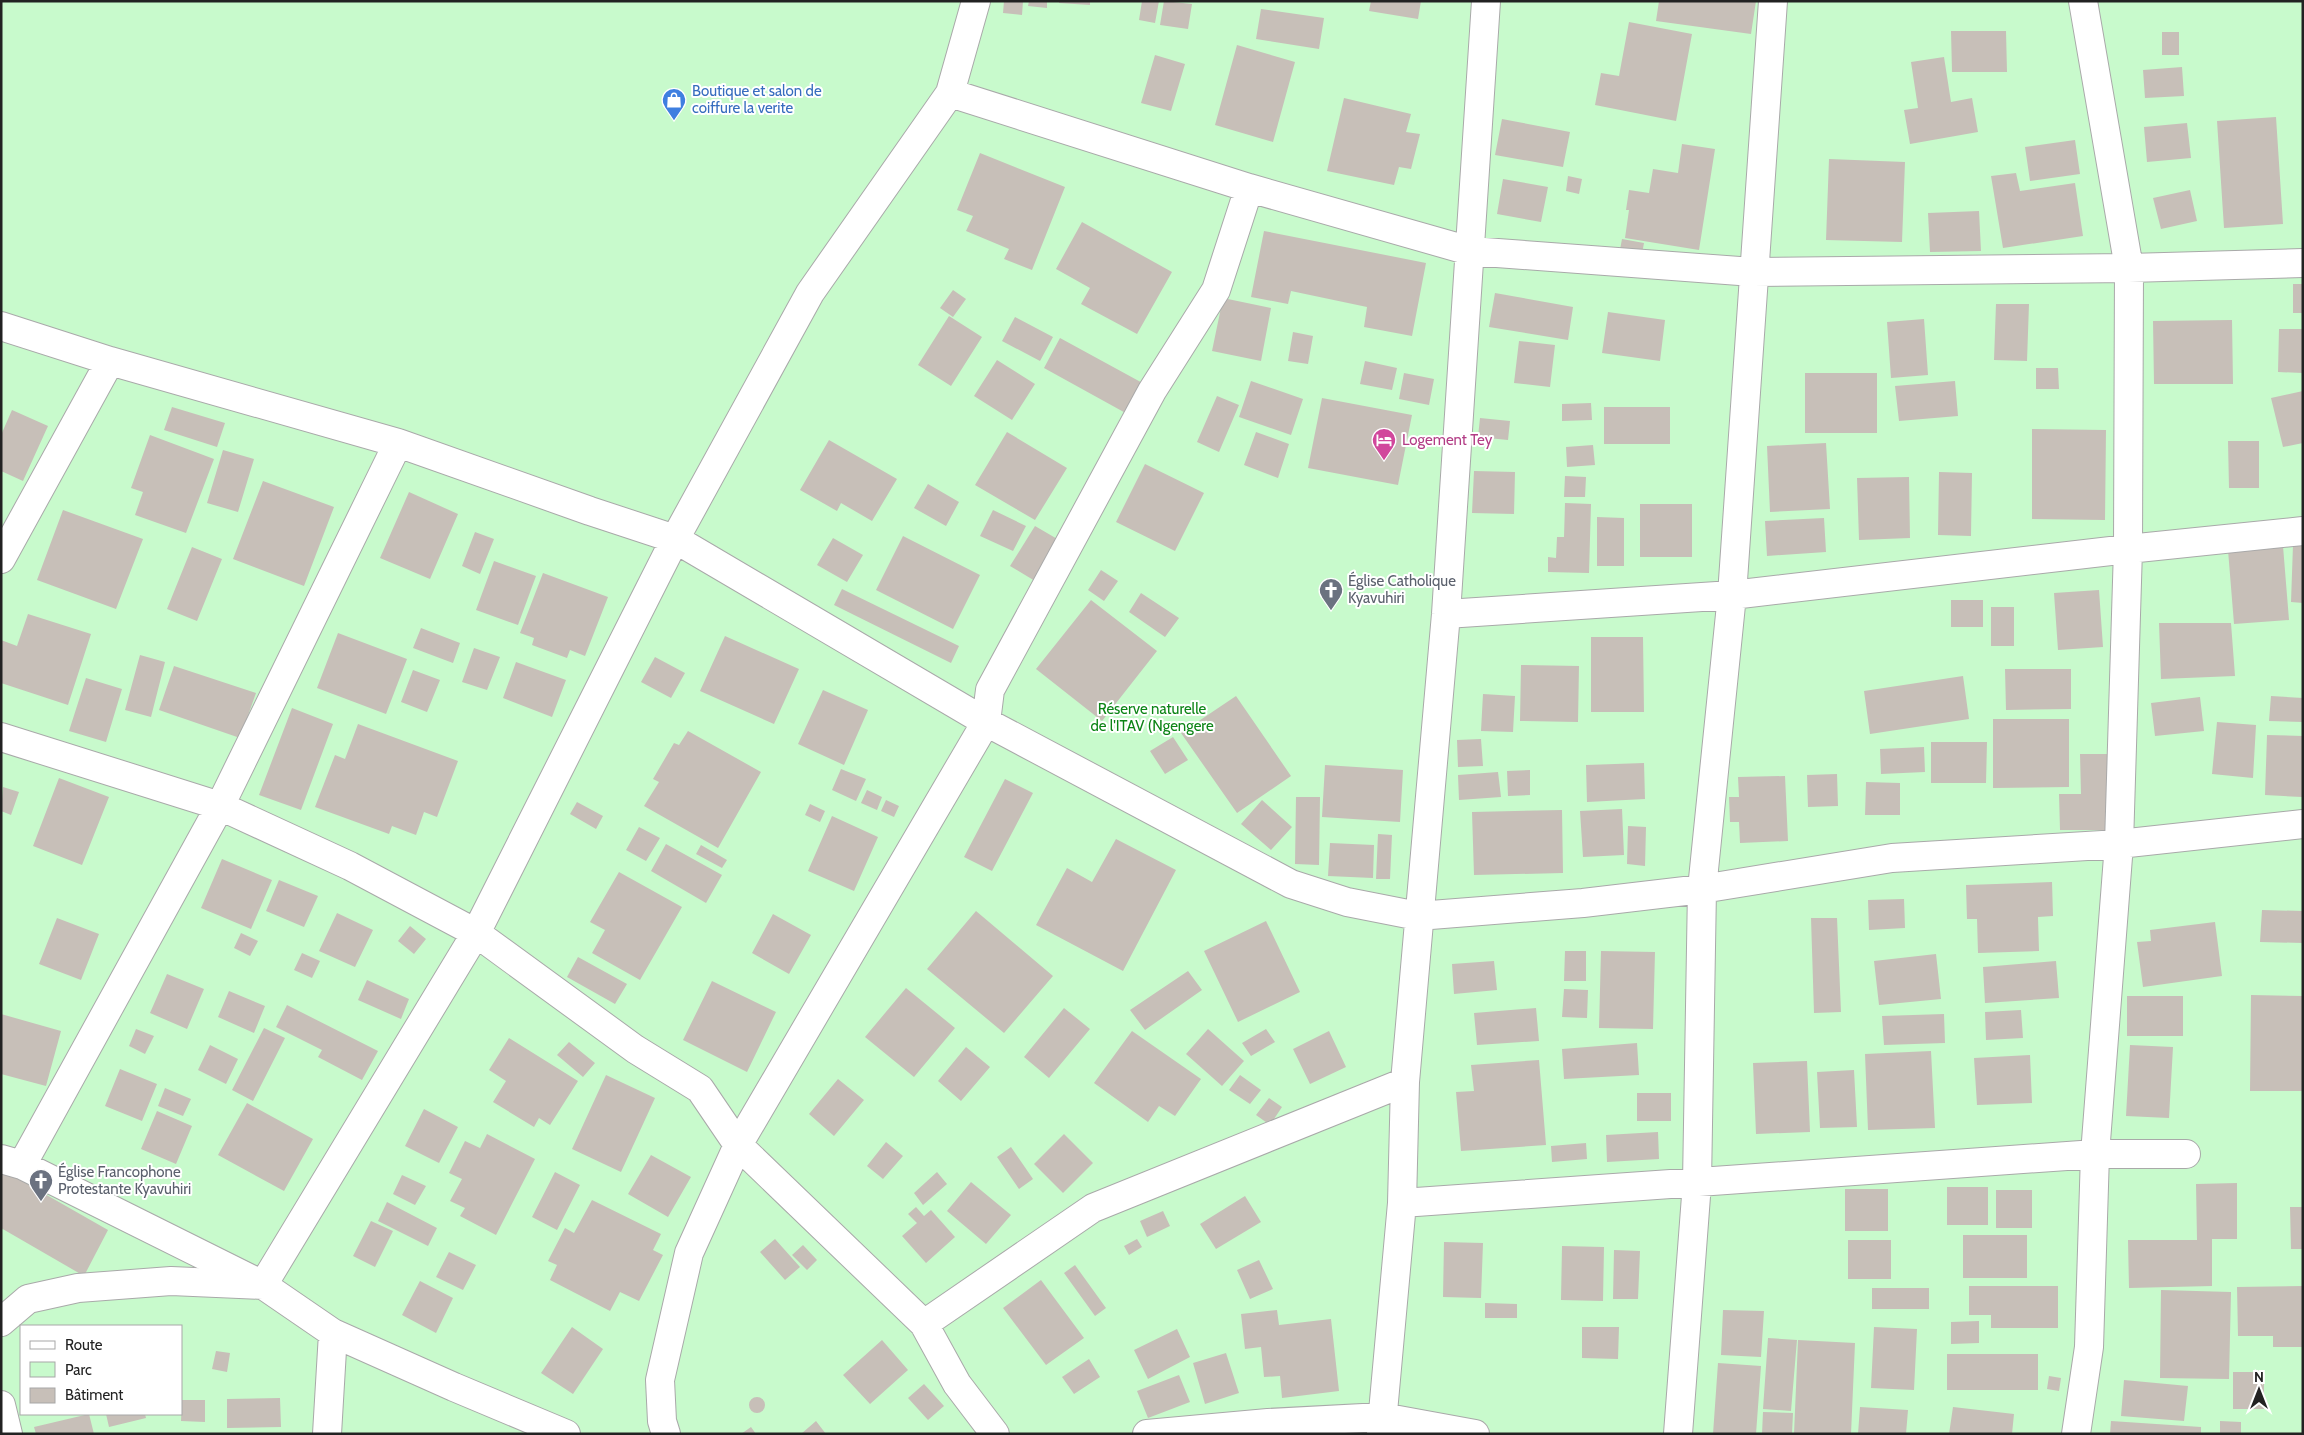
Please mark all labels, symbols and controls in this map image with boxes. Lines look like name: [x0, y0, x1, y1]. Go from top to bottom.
place label: Boutique et salon de coiffure la verite: [692, 82, 822, 117]
shop icon: Boutique et salon de coiffure la verite: [661, 87, 687, 121]
hotel icon: Logement Tey: [1371, 427, 1397, 461]
place label: Logement Tey: [1402, 431, 1493, 449]
place label: Église Catholique Kyavuhiri: [1348, 571, 1456, 607]
church icon: Église Catholique Kyavuhiri: [1318, 577, 1344, 611]
park label: Réserve naturelle de l'ITAV (Ngengere: [1090, 700, 1214, 735]
place label: Église Francophone Protestante Kyavuhiri: [58, 1162, 191, 1198]
church icon: Église Francophone Protestante Kyavuhiri: [28, 1168, 54, 1202]
legend: [20, 1325, 182, 1415]
text: Route: [65, 1336, 103, 1354]
text: Parc: [65, 1361, 92, 1379]
north arrow: [2234, 1365, 2284, 1415]
text: N: [2254, 1368, 2264, 1386]
text: Bâtiment: [65, 1386, 123, 1404]

